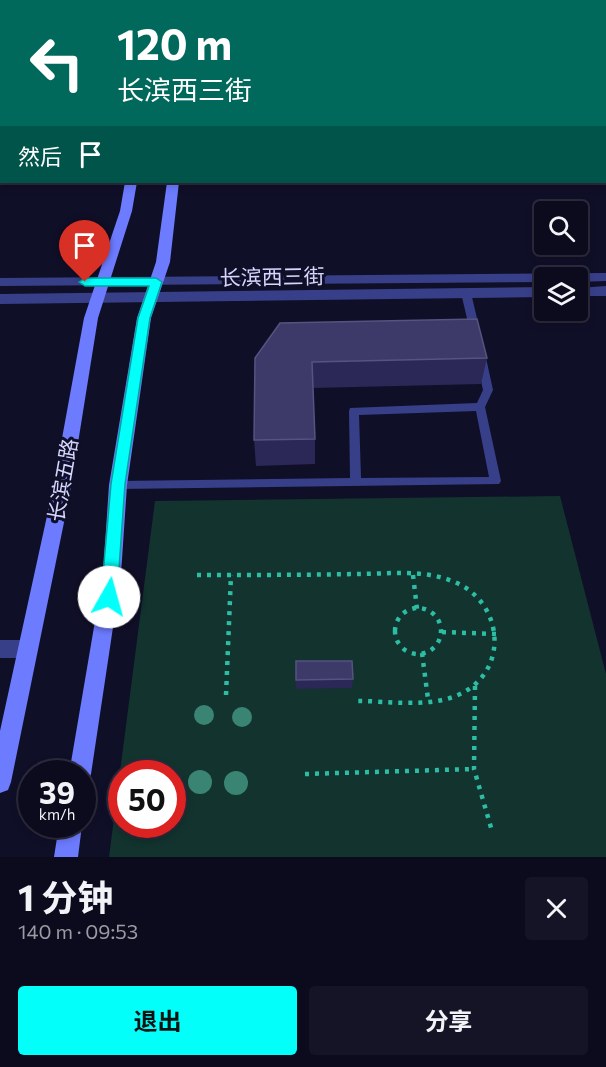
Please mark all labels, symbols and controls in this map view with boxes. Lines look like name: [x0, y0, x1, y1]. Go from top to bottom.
text: 120 m: [117, 17, 232, 69]
icon: left: [18, 24, 96, 102]
text: 长滨西三街: [117, 73, 252, 106]
icon: arrive: [74, 138, 107, 171]
text: 然后: [18, 143, 62, 170]
map controls: [534, 201, 588, 321]
button: search: [534, 201, 588, 255]
pin: [59, 220, 110, 282]
icon: arrive: [68, 229, 101, 262]
street label: 长滨西三街: [219, 263, 325, 289]
button: layers: [534, 267, 588, 321]
street label: 长滨五路: [42, 436, 82, 524]
position arrow: [77, 565, 141, 629]
speed limit sign: 50: [108, 760, 186, 838]
text: 39: [39, 773, 75, 810]
text: km/h: [39, 805, 75, 823]
text: 1 分钟: [18, 874, 113, 918]
button: close: [525, 877, 588, 940]
text: 140 m · 09:53: [18, 919, 138, 943]
button: 退出: [18, 986, 297, 1055]
button: 分享: [309, 986, 588, 1055]

